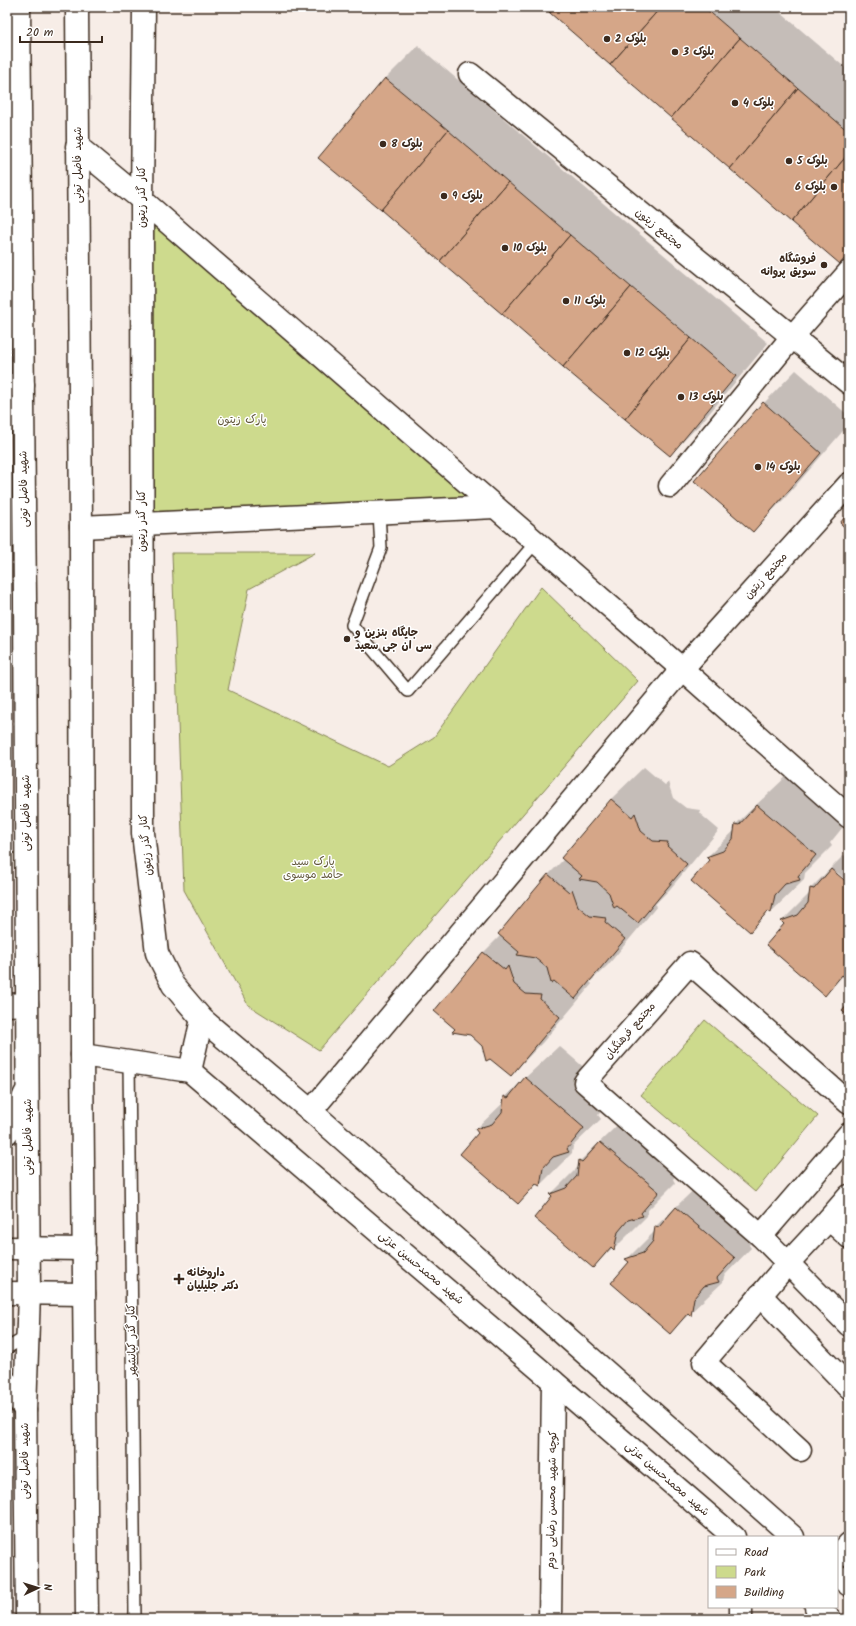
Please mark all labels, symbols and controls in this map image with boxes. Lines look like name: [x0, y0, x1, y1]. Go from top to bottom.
scale bar: [20, 18, 102, 44]
text: 20 m: [26, 23, 54, 42]
place label: بلوک 2: [615, 30, 646, 48]
marker: بلوک 2: [602, 34, 612, 44]
place label: بلوک 3: [682, 43, 714, 61]
marker: بلوک 3: [670, 47, 680, 57]
place label: بلوک 4: [743, 94, 774, 112]
marker: بلوک 4: [730, 98, 740, 108]
street label: شهید فاضل تونی: [69, 127, 87, 203]
place label: بلوک 8: [391, 135, 423, 153]
marker: بلوک 8: [378, 139, 388, 149]
place label: بلوک 5: [796, 152, 828, 170]
marker: بلوک 5: [784, 156, 794, 166]
street label: کنار گذر زیتون: [133, 166, 151, 228]
place label: بلوک 6: [795, 178, 826, 196]
marker: بلوک 6: [829, 182, 839, 192]
place label: بلوک 9: [452, 187, 483, 205]
marker: بلوک 9: [439, 191, 449, 201]
street label: مجتمع زیتون: [631, 204, 687, 254]
place label: بلوک 10: [513, 239, 547, 257]
marker: بلوک 10: [500, 243, 510, 253]
place label: فروشگاه سویق پروانه: [760, 250, 816, 281]
marker: فروشگاه سویق پروانه: [819, 260, 829, 270]
place label: بلوک 11: [574, 292, 606, 310]
marker: بلوک 11: [561, 296, 571, 306]
place label: بلوک 12: [635, 344, 670, 362]
marker: بلوک 12: [622, 348, 632, 358]
place label: بلوک 13: [689, 388, 723, 406]
marker: بلوک 13: [676, 392, 686, 402]
park label: پارک زیتون: [217, 411, 267, 429]
street label: شهید فاضل تونی: [14, 451, 34, 527]
place label: بلوک 14: [766, 458, 800, 476]
marker: بلوک 14: [753, 462, 763, 472]
street label: کنار گذر زیتون: [133, 490, 151, 552]
street label: مجتمع زیتون: [740, 548, 792, 604]
place label: جایگاه بنزین و سی ان جی سعید: [354, 624, 432, 655]
marker: جایگاه بنزین و سی ان جی سعید: [342, 634, 352, 644]
street label: شهید فاضل تونی: [17, 775, 35, 851]
street label: کنار گذر زیتون: [134, 813, 158, 877]
park label: پارک سید حامد موسوی: [283, 853, 343, 884]
street label: مجتمع فرهنگیان: [600, 998, 660, 1064]
street label: شهید فاضل تونی: [19, 1099, 37, 1175]
street label: شهید محمدحسین عزتی: [374, 1227, 468, 1309]
place label: داروخانه دکتر جلیلیان: [187, 1264, 239, 1295]
marker: داروخانه دکتر جلیلیان: [174, 1274, 184, 1284]
street label: کنار گذر کیانشهر: [122, 1303, 142, 1377]
street label: شهید فاضل تونی: [16, 1423, 34, 1499]
street label: کوچه شهید محسن رضایی دوم: [542, 1430, 562, 1570]
street label: شهید محمدحسین عزتی: [621, 1437, 713, 1521]
legend: [708, 1536, 838, 1608]
text: Road: [744, 1543, 769, 1562]
text: Park: [744, 1563, 766, 1582]
north arrow: [18, 1568, 58, 1608]
text: N: [38, 1583, 56, 1592]
text: Building: [744, 1583, 784, 1602]

